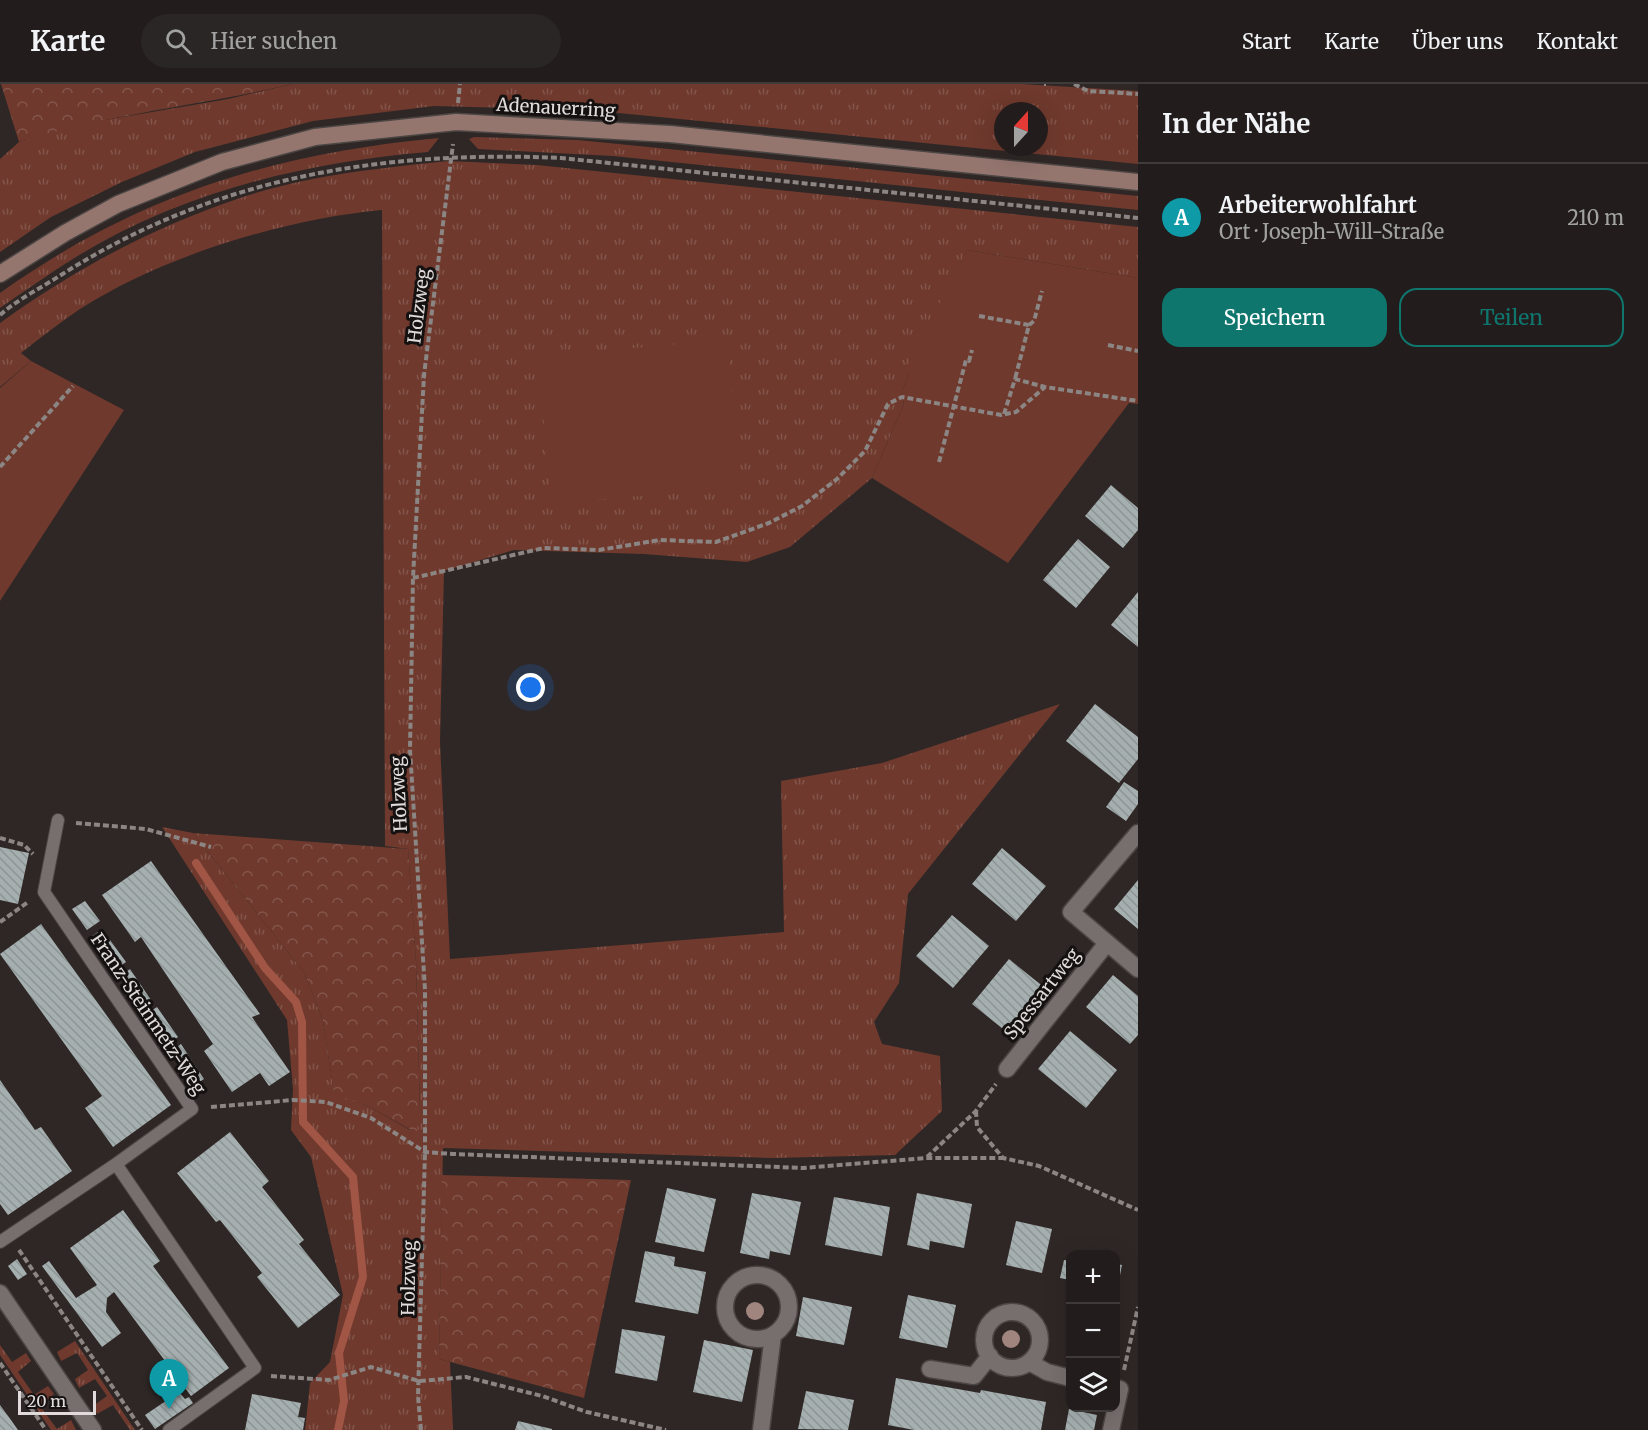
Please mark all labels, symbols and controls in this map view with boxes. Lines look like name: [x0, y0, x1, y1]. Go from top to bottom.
search box: [141, 14, 561, 68]
text: Karte: [30, 23, 105, 59]
icon: search: [162, 25, 195, 58]
text: Hier suchen: [210, 27, 337, 55]
text: Start: [1242, 28, 1291, 55]
text: Karte: [1324, 28, 1379, 55]
text: Über uns: [1412, 28, 1503, 55]
text: Kontakt: [1536, 28, 1618, 55]
street label: Adenauerring: [495, 93, 616, 122]
north arrow: [994, 102, 1048, 156]
text: In der Nähe: [1162, 107, 1310, 140]
text: Arbeiterwohlfahrt: [1219, 191, 1417, 219]
text: A: [1174, 205, 1189, 230]
text: 210 m: [1567, 205, 1624, 230]
text: Ort · Joseph-Will-Straße: [1219, 219, 1444, 244]
street label: Holzweg: [402, 267, 435, 345]
button: Speichern: [1162, 288, 1387, 347]
button: Teilen: [1399, 288, 1624, 347]
your location: [516, 673, 545, 702]
street label: Holzweg: [385, 756, 412, 832]
street label: Franz-Steinmetz-Weg: [86, 929, 211, 1099]
street label: Spessartweg: [999, 943, 1085, 1044]
street label: Holzweg: [396, 1240, 421, 1316]
map controls: [1066, 1250, 1120, 1412]
button: +: [1066, 1250, 1120, 1304]
button: −: [1066, 1304, 1120, 1358]
button: layers: [1066, 1358, 1120, 1412]
pin: A: [150, 1360, 188, 1409]
scale bar: [18, 1388, 96, 1416]
text: 20 m: [27, 1391, 66, 1411]

